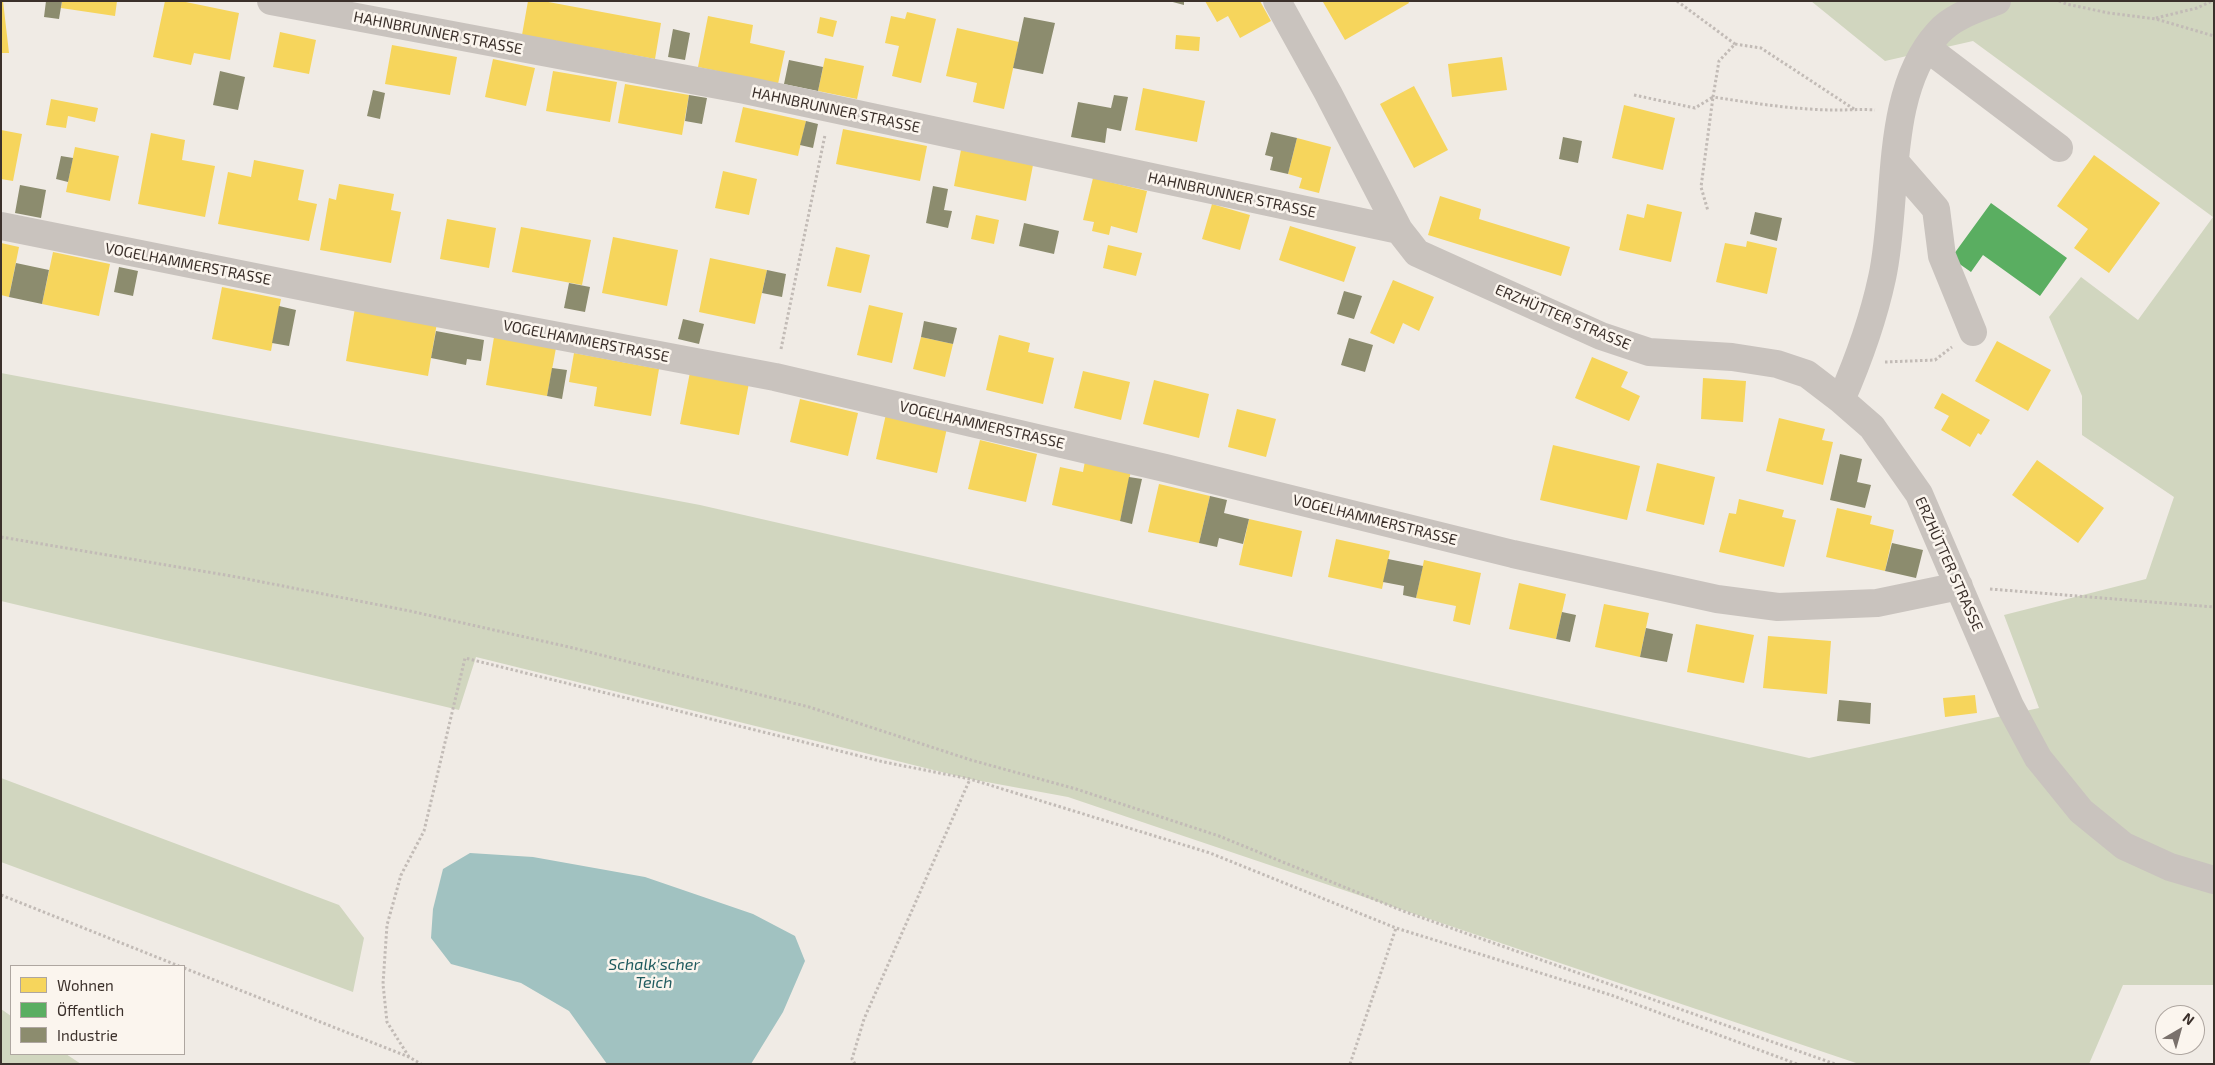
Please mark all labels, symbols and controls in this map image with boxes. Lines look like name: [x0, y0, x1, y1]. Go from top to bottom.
street label: HAHNBRUNNER STRASSE: [352, 8, 524, 58]
street label: HAHNBRUNNER STRASSE: [750, 83, 922, 137]
street label: HAHNBRUNNER STRASSE: [1146, 168, 1318, 222]
street label: VOGELHAMMERSTRASSE: [103, 239, 273, 289]
street label: ERZHÜTTER STRASSE: [1492, 280, 1634, 354]
street label: VOGELHAMMERSTRASSE: [501, 316, 671, 366]
street label: VOGELHAMMERSTRASSE: [898, 397, 1066, 453]
street label: VOGELHAMMERSTRASSE: [1291, 491, 1459, 549]
street label: ERZHÜTTER STRASSE: [1911, 494, 1987, 634]
water label: Schalk'scher Teich: [608, 955, 700, 993]
legend: [10, 965, 185, 1055]
text: Wohnen: [57, 976, 114, 994]
text: Öffentlich: [57, 1001, 124, 1019]
north arrow: [2155, 1005, 2205, 1055]
text: N: [2180, 1009, 2198, 1028]
text: Industrie: [57, 1026, 118, 1044]

